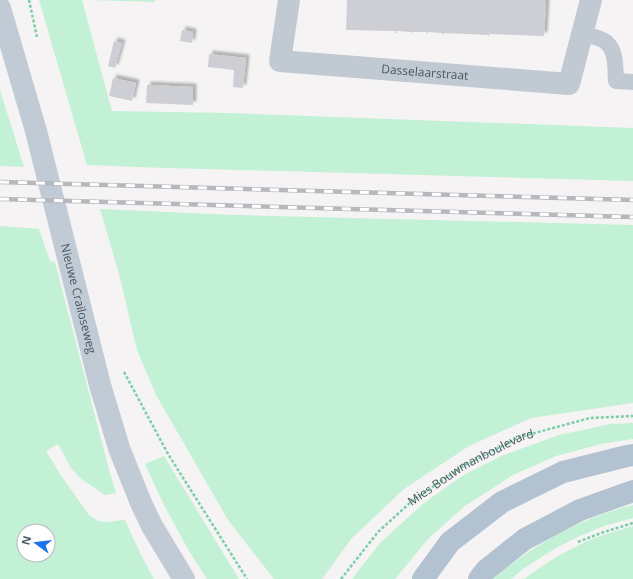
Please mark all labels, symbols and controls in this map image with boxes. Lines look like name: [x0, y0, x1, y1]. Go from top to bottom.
street label: Dasselaarstraat: [381, 60, 469, 84]
street label: Nieuwe Crailoseweg: [57, 242, 101, 356]
street label: Mies Bouwmanboulevard: [404, 425, 535, 509]
north arrow: [16, 523, 56, 563]
text: N: [17, 534, 34, 547]

